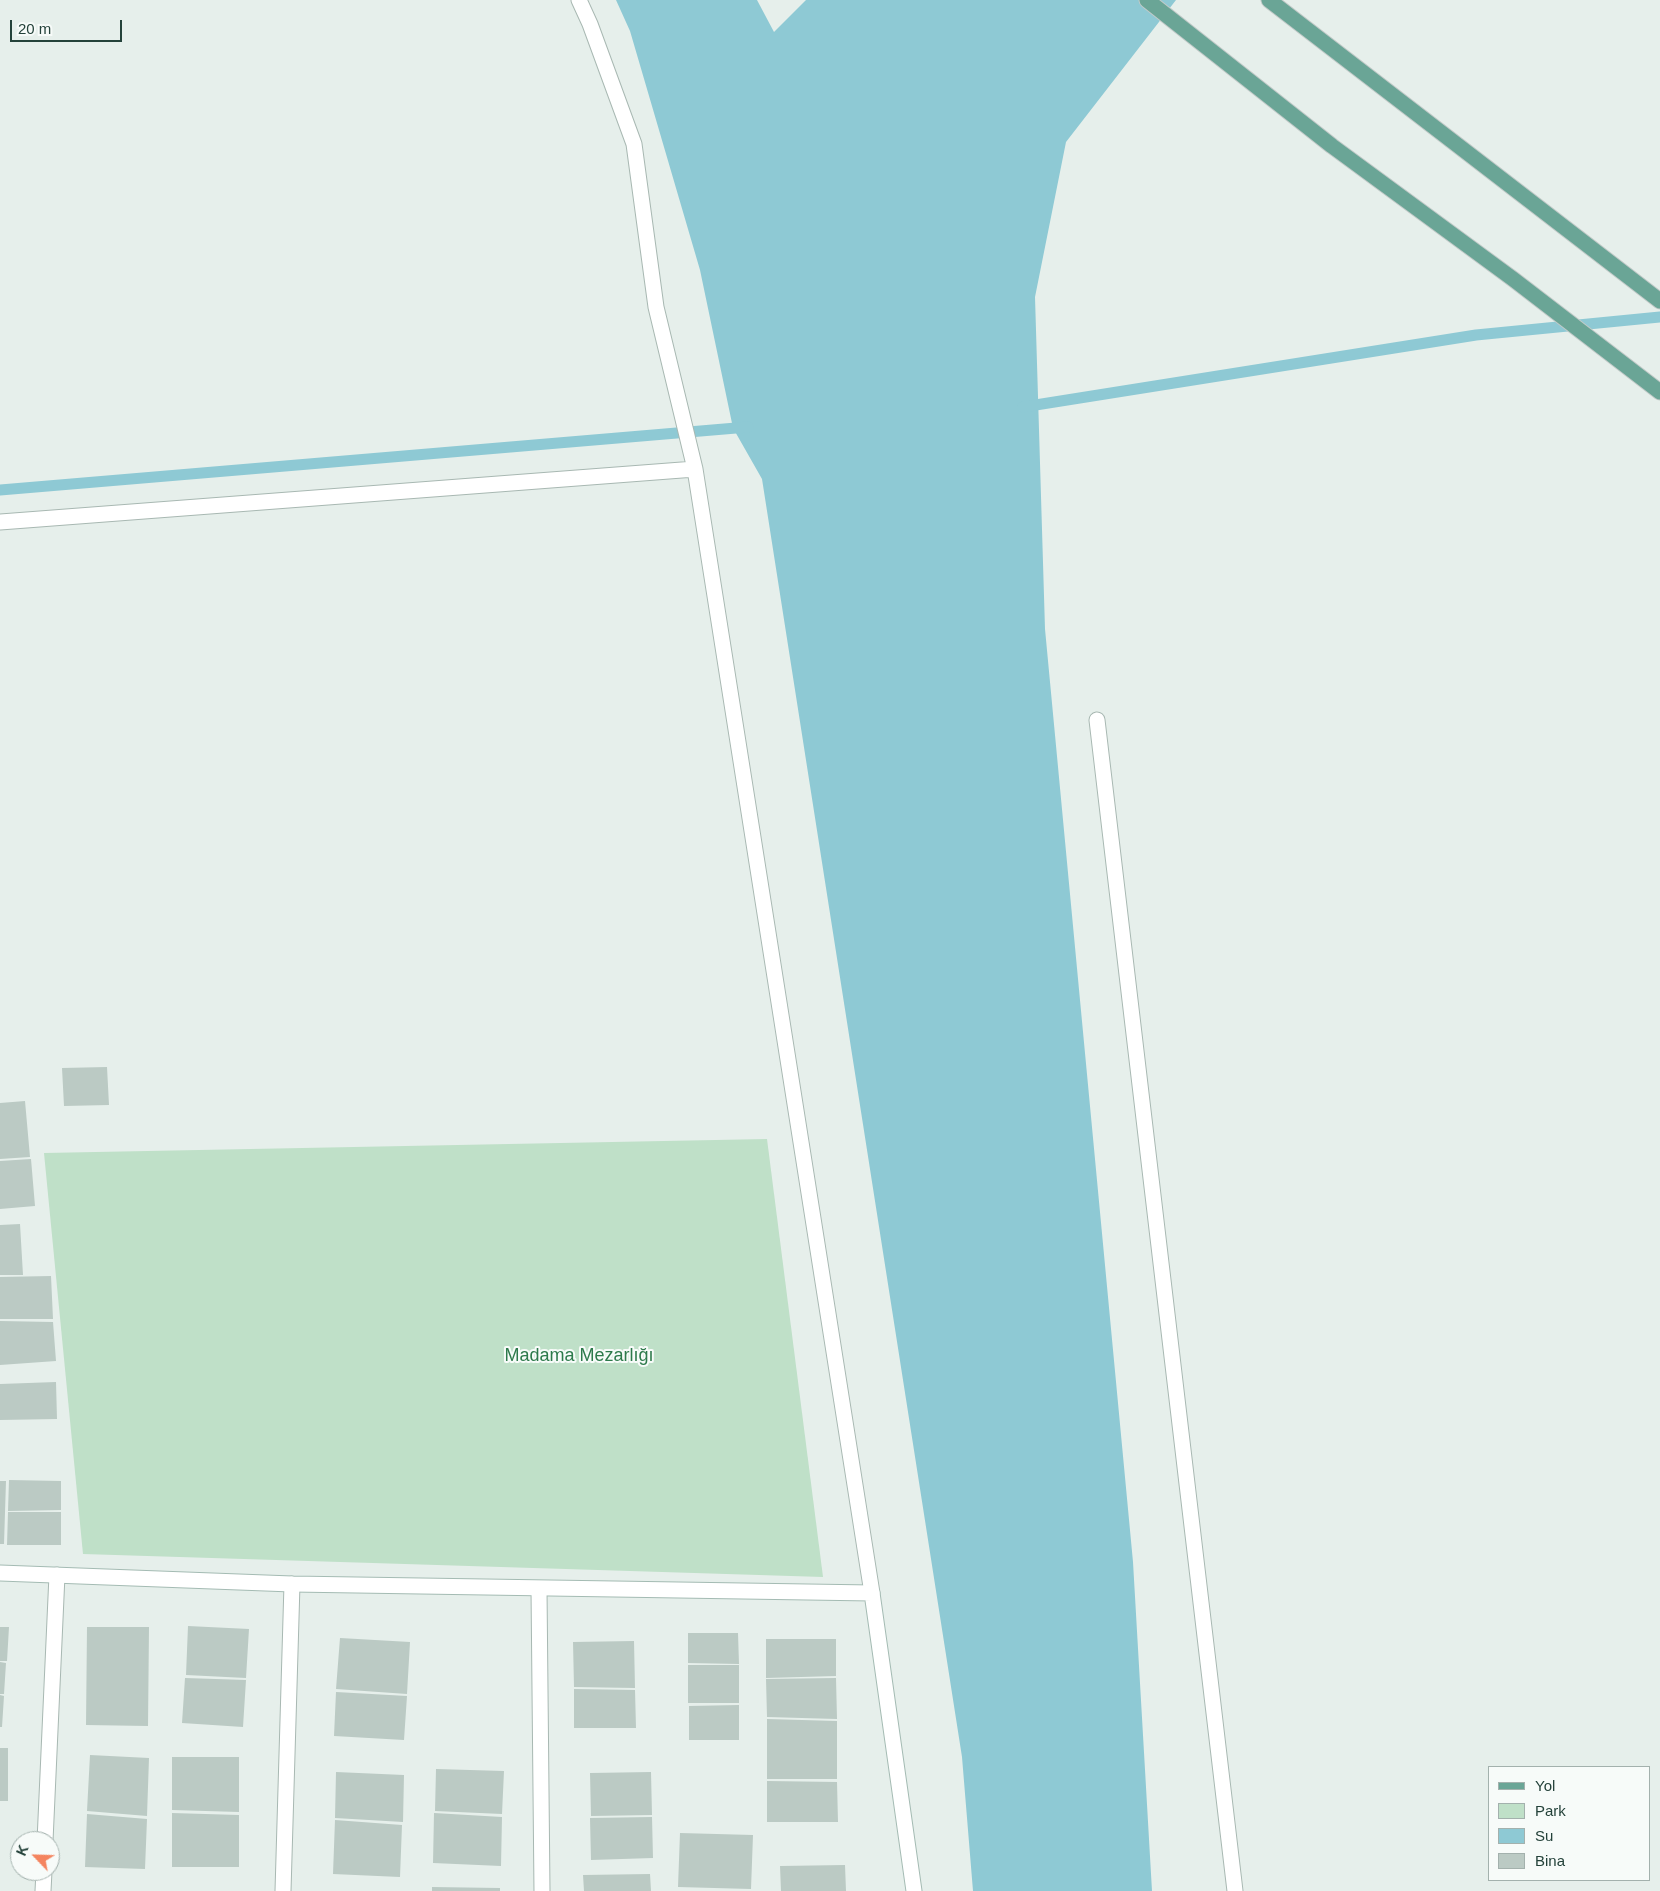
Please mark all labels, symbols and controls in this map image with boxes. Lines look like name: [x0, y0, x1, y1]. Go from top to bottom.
scale bar: [12, 10, 125, 42]
text: 20 m: [18, 20, 51, 37]
park label: Madama Mezarlığı: [504, 1345, 654, 1367]
legend: [1488, 1766, 1650, 1881]
text: Yol: [1535, 1777, 1555, 1794]
text: Park: [1535, 1802, 1566, 1819]
text: Su: [1535, 1827, 1553, 1844]
north arrow: [10, 1831, 60, 1881]
text: K: [13, 1842, 32, 1858]
text: Bina: [1535, 1852, 1565, 1869]

